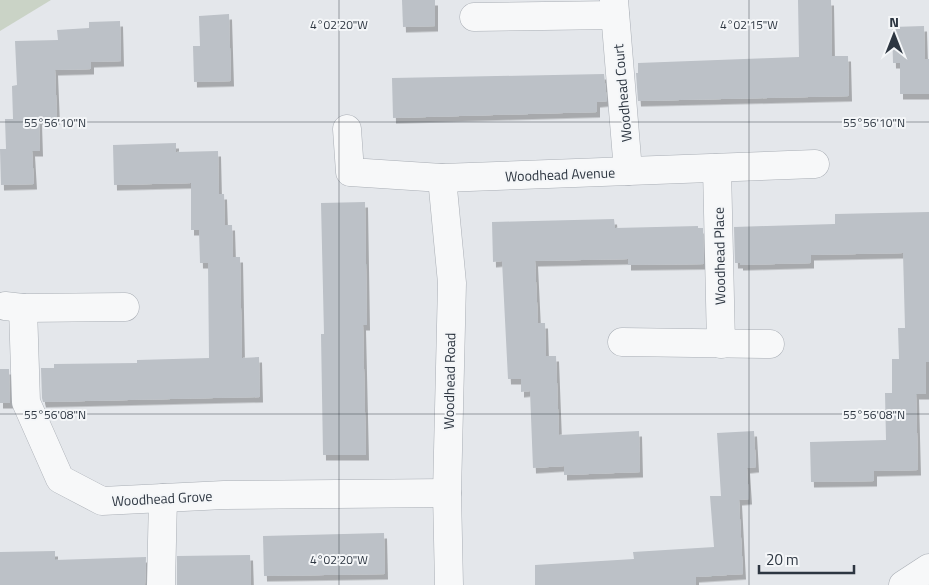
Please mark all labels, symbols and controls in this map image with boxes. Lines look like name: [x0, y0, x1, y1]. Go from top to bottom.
north arrow: [869, 10, 919, 60]
text: N: [889, 11, 899, 32]
text: 4°02'20"W: [310, 15, 368, 34]
text: 4°02'15"W: [720, 15, 778, 34]
street label: Woodhead Court: [607, 43, 637, 143]
text: 55°56'10"N: [24, 113, 86, 132]
text: 55°56'10"N: [843, 113, 905, 132]
street label: Woodhead Avenue: [505, 162, 615, 186]
street label: Woodhead Place: [708, 207, 730, 305]
street label: Woodhead Road: [438, 332, 460, 430]
text: 55°56'08"N: [24, 405, 86, 424]
text: 55°56'08"N: [843, 405, 905, 424]
street label: Woodhead Grove: [111, 485, 213, 511]
scale bar: [759, 542, 854, 574]
text: 20 m: [766, 548, 799, 571]
text: 4°02'20"W: [310, 550, 368, 569]

